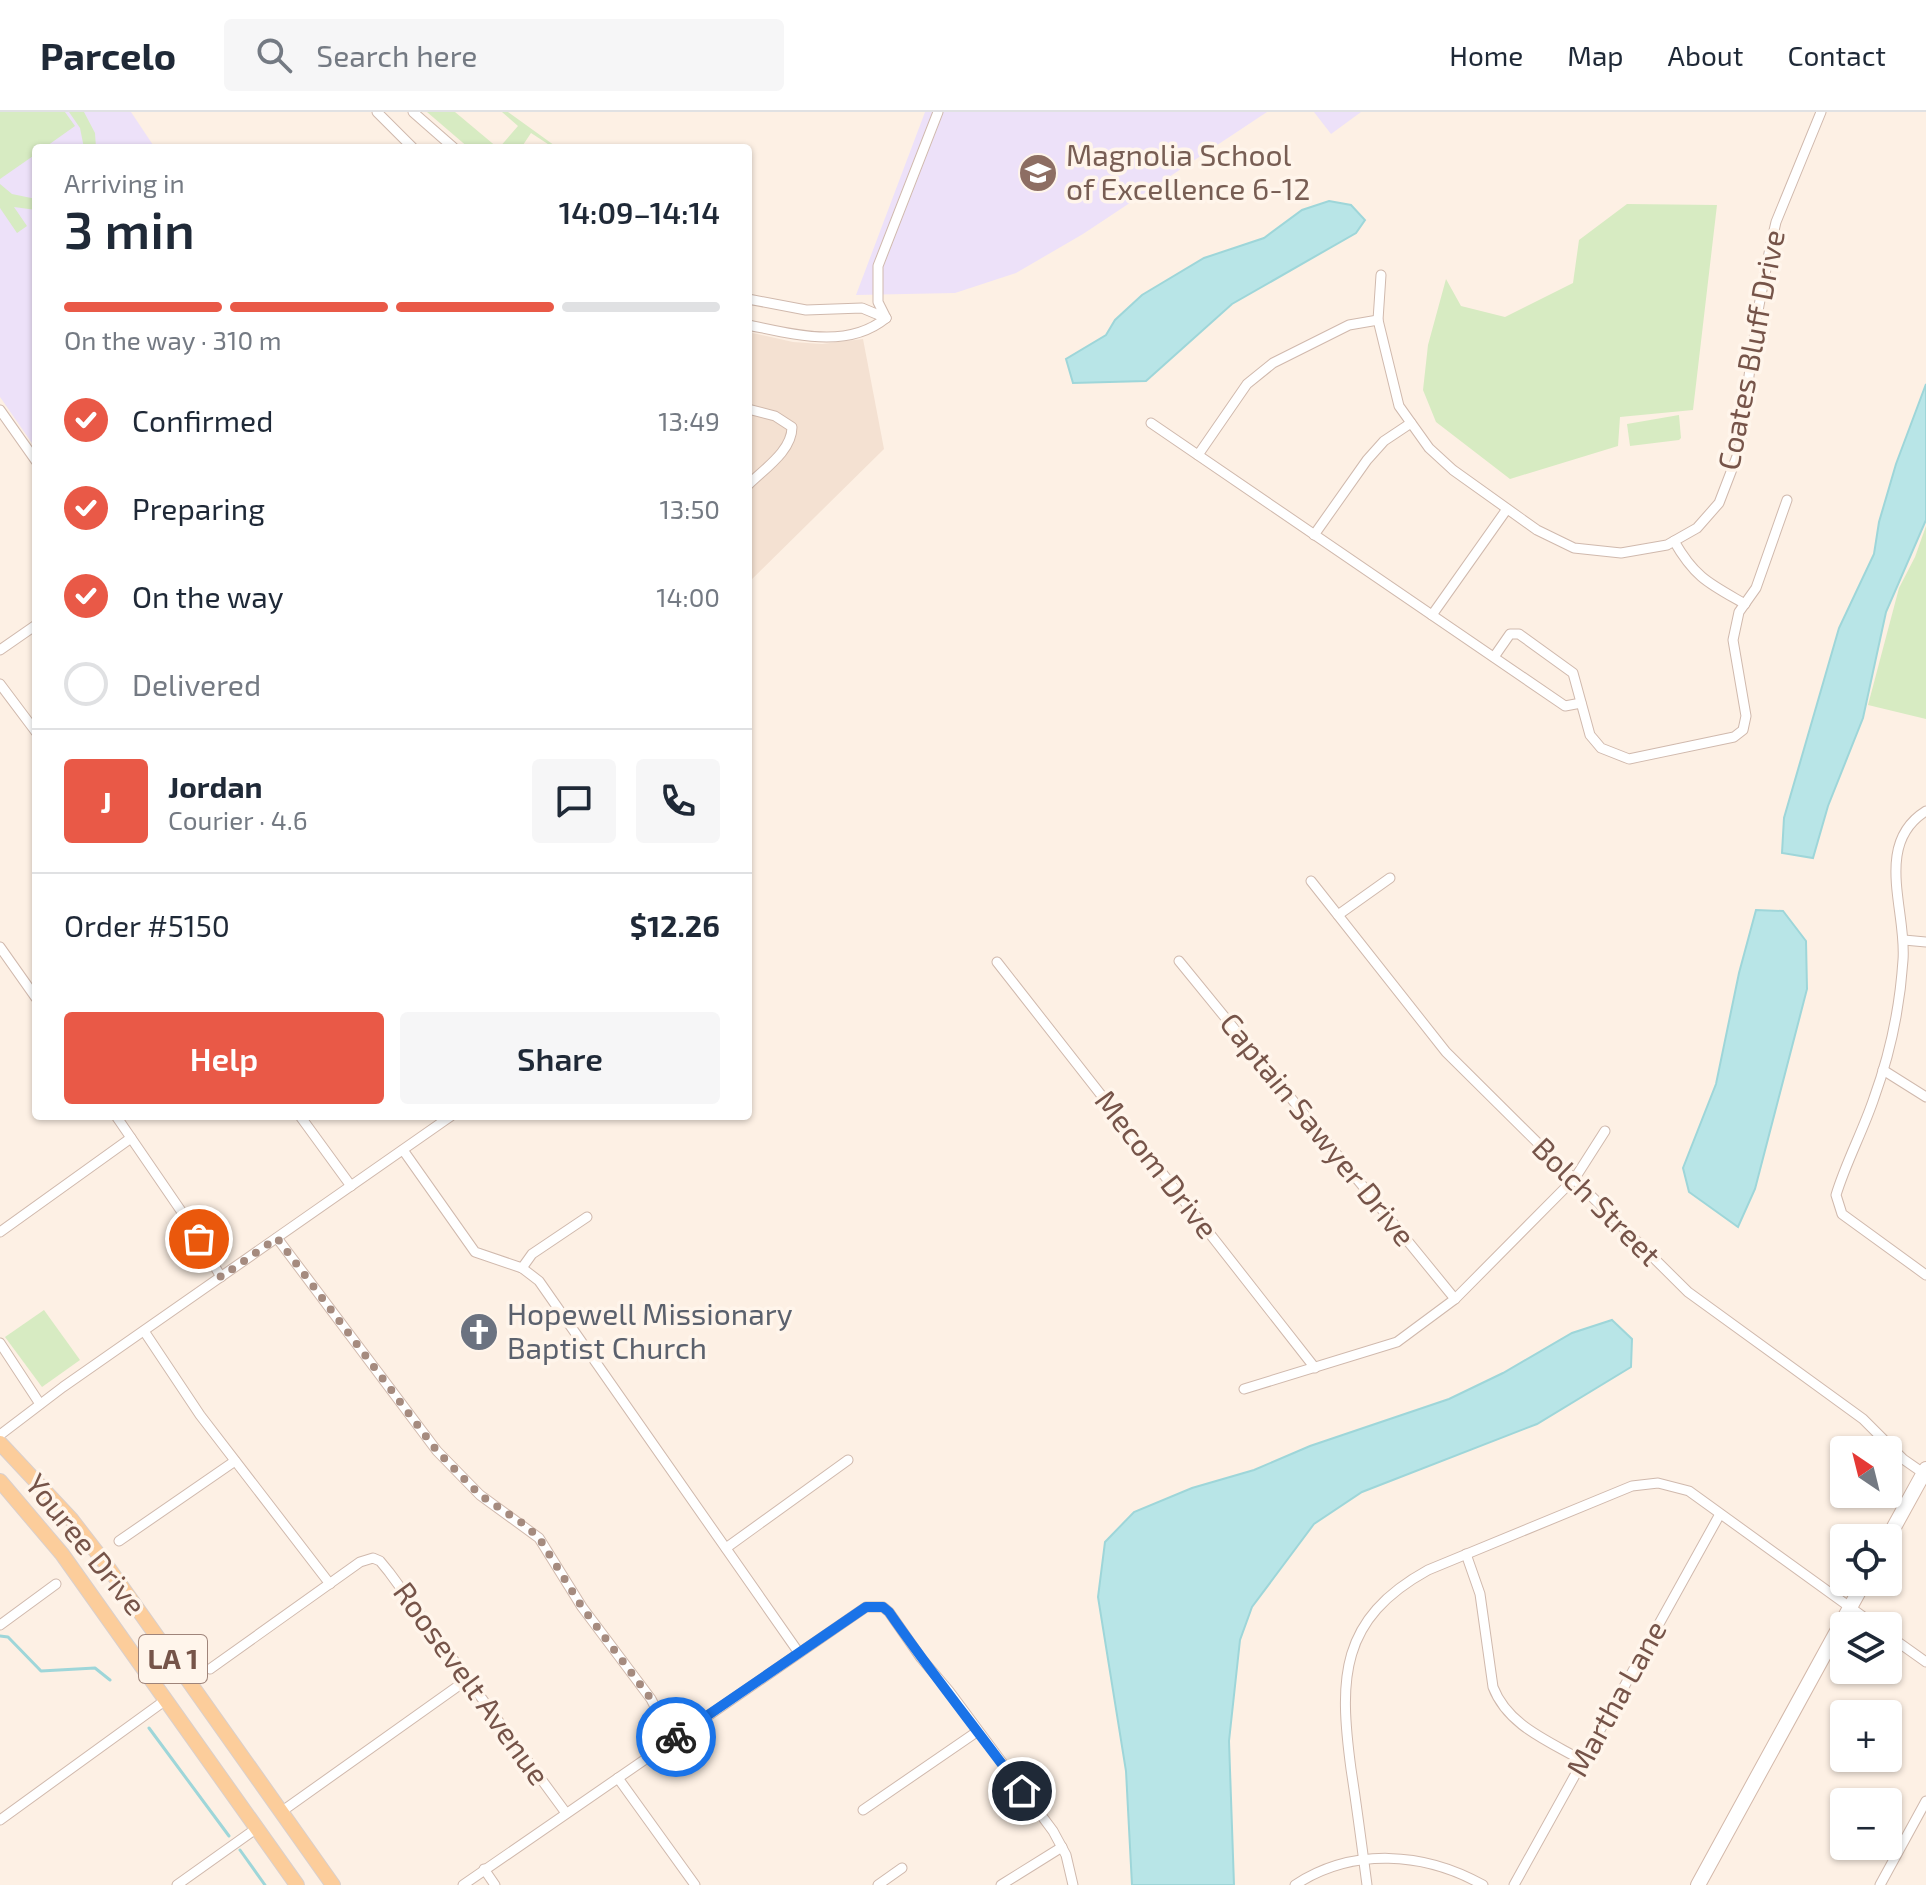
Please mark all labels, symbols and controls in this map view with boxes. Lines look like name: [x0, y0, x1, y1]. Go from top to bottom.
search box: [224, 19, 784, 91]
text: Parcelo: [40, 32, 176, 78]
icon: search: [252, 33, 296, 77]
text: Search here: [316, 37, 477, 73]
text: Home: [1449, 38, 1523, 72]
text: Map: [1567, 38, 1624, 72]
text: About: [1668, 38, 1743, 72]
text: Contact: [1787, 38, 1886, 72]
place label: Magnolia School of Excellence 6-12: [1066, 136, 1310, 206]
school or university icon: Magnolia School of Excellence 6-12: [1017, 152, 1059, 194]
text: Arriving in: [64, 167, 185, 198]
text: 14:09–14:14: [559, 194, 720, 230]
text: 3 min: [64, 197, 195, 259]
street label: Coates Bluff Drive: [1709, 226, 1791, 473]
text: On the way · 310 m: [64, 324, 282, 355]
icon: check: [64, 398, 108, 442]
text: Confirmed: [132, 402, 273, 438]
text: 13:49: [658, 405, 720, 436]
icon: check: [64, 486, 108, 530]
text: Preparing: [132, 490, 265, 526]
text: 13:50: [659, 493, 720, 524]
icon: check: [64, 574, 108, 618]
text: On the way: [132, 578, 284, 614]
text: 14:00: [656, 581, 720, 612]
text: Delivered: [132, 666, 261, 702]
button: chat: [532, 759, 616, 843]
button: phone: [636, 759, 720, 843]
text: Jordan: [168, 768, 263, 804]
text: J: [100, 783, 112, 819]
text: Courier · 4.6: [168, 804, 308, 835]
text: Order #5150: [64, 907, 230, 943]
text: $12.26: [630, 907, 720, 943]
street label: Captain Sawyer Drive: [1213, 1005, 1424, 1253]
button: Help: [64, 1012, 384, 1104]
button: Share: [400, 1012, 720, 1104]
street label: Mecom Drive: [1089, 1083, 1227, 1245]
street label: Bolch Street: [1526, 1129, 1669, 1272]
pin: [165, 1205, 233, 1273]
icon: bag: [177, 1217, 221, 1261]
place label: Hopewell Missionary Baptist Church: [507, 1295, 793, 1365]
church icon: Hopewell Missionary Baptist Church: [458, 1311, 500, 1353]
north arrow: [1830, 1436, 1902, 1508]
map controls: [1830, 1436, 1902, 1860]
street label: Youree Drive: [19, 1466, 154, 1622]
button: locate: [1830, 1524, 1902, 1596]
street label: Roosevelt Avenue: [387, 1574, 558, 1791]
button: layers: [1830, 1612, 1902, 1684]
street label: Martha Lane: [1558, 1614, 1673, 1782]
road number: LA 1: [139, 1635, 207, 1683]
courier: [636, 1697, 716, 1777]
button: +: [1830, 1700, 1902, 1772]
icon: bike: [654, 1715, 698, 1759]
pin: [988, 1757, 1056, 1825]
icon: home: [1000, 1769, 1044, 1813]
button: −: [1830, 1788, 1902, 1860]

